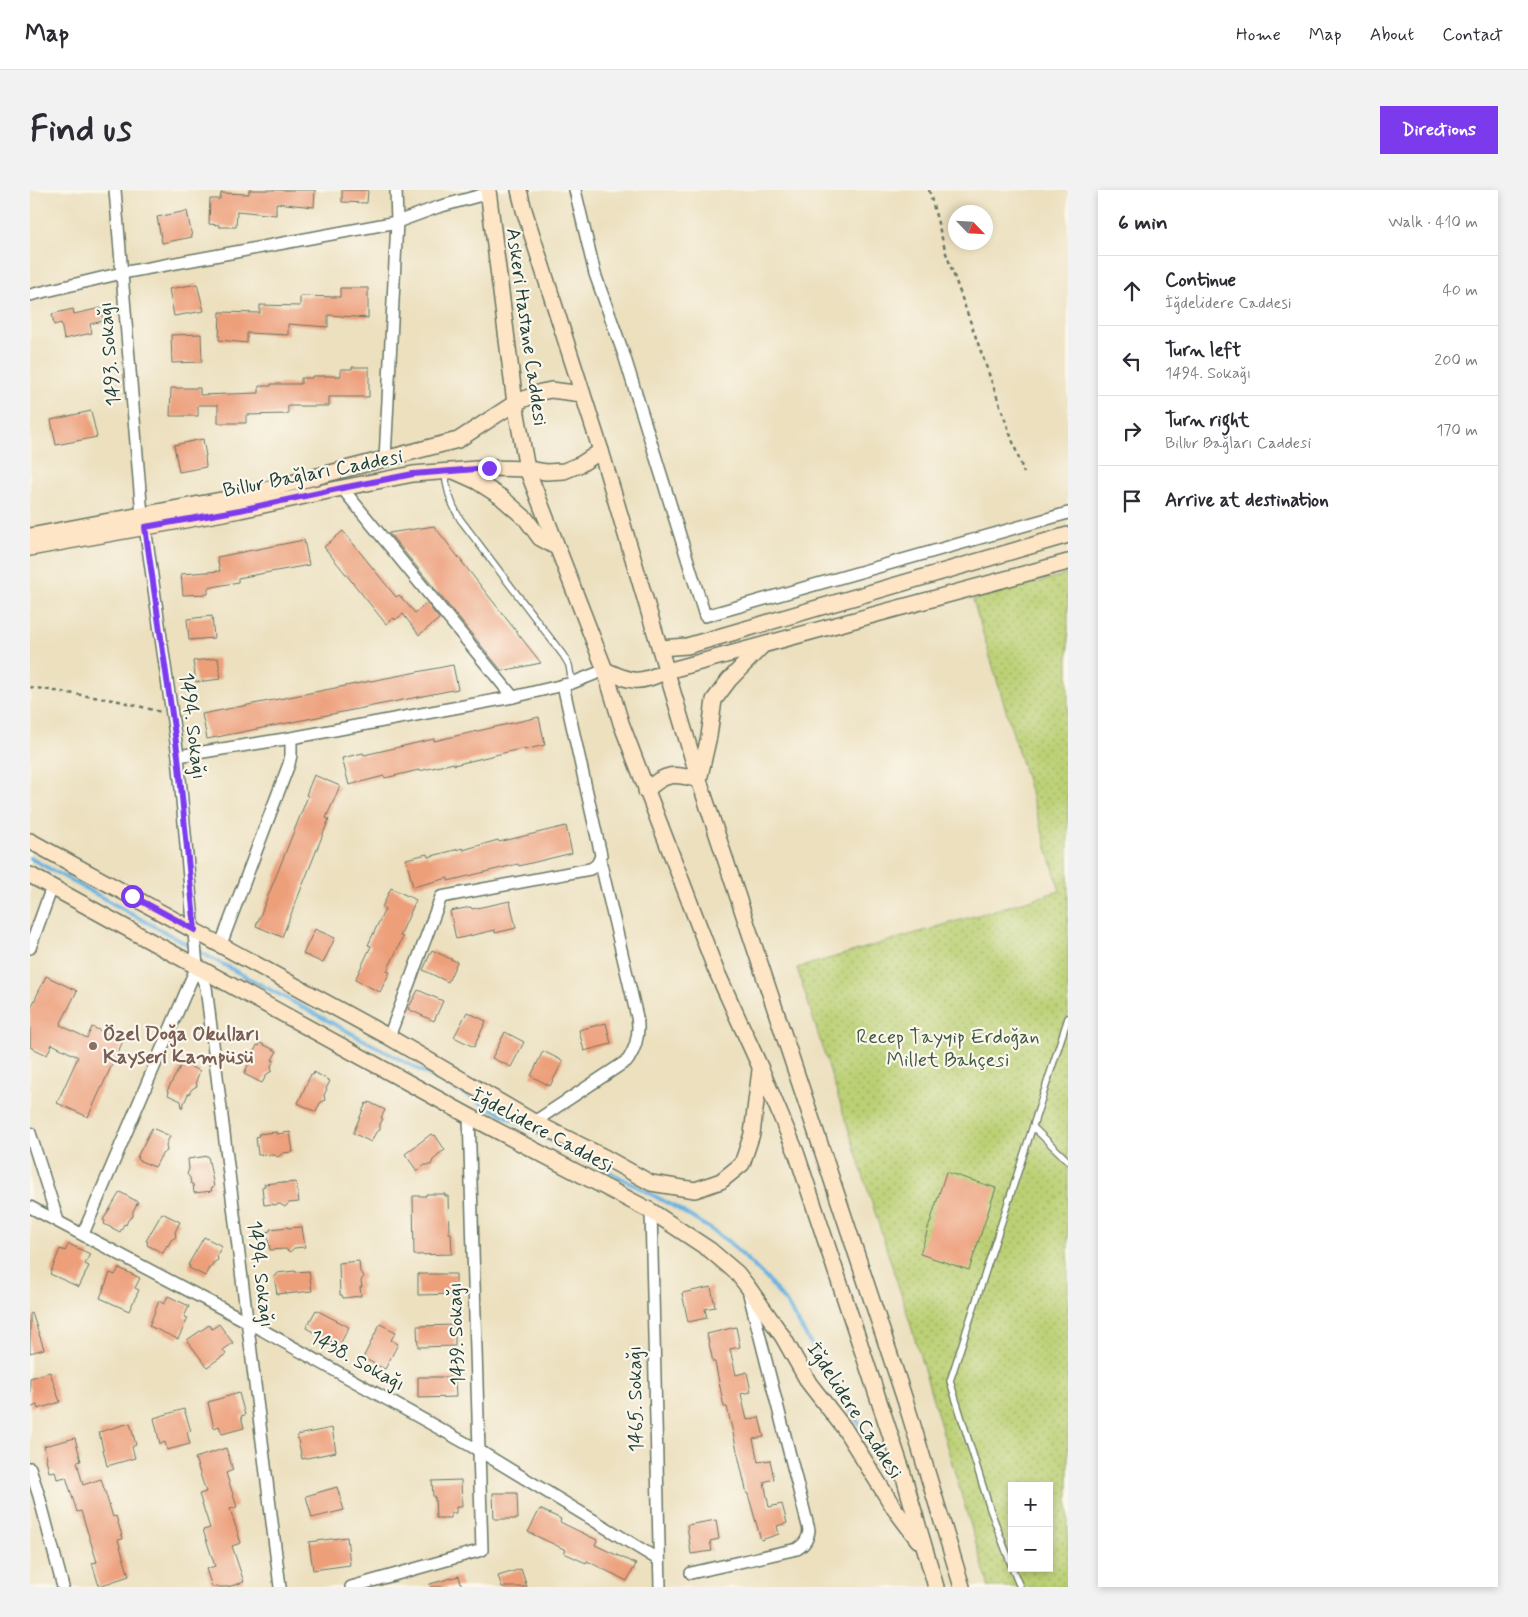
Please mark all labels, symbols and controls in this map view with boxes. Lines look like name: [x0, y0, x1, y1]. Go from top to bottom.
text: Map: [25, 19, 69, 50]
text: Home: [1236, 23, 1281, 47]
text: Map: [1309, 23, 1342, 47]
text: About: [1370, 23, 1414, 47]
text: Contact: [1442, 23, 1503, 47]
button: Directions: [1380, 106, 1498, 154]
text: Find us: [30, 107, 132, 153]
north arrow: [948, 205, 993, 250]
text: 6 min: [1118, 209, 1168, 237]
text: Walk · 410 m: [1388, 212, 1478, 233]
street label: Askeri Hastane Caddesi: [499, 226, 553, 428]
text: Continue: [1165, 268, 1236, 293]
icon: ahead: [1118, 277, 1146, 305]
text: 40 m: [1442, 280, 1478, 301]
text: İğdelidere Caddesi: [1165, 293, 1291, 314]
street label: 1493. Sokağı: [92, 300, 128, 408]
text: Turn left: [1165, 338, 1241, 363]
icon: left: [1118, 347, 1146, 375]
text: 200 m: [1434, 350, 1478, 371]
text: 1494. Sokağı: [1165, 363, 1251, 384]
text: Turn right: [1165, 408, 1249, 433]
icon: right: [1118, 417, 1146, 445]
text: 170 m: [1436, 420, 1478, 441]
text: Billur Bağları Caddesi: [1165, 433, 1311, 454]
street label: Billur Bağları Caddesi: [221, 443, 405, 505]
route end: [478, 457, 501, 480]
icon: arrive: [1118, 487, 1146, 515]
text: Arrive at destination: [1165, 488, 1329, 513]
street label: 1494. Sokağı: [172, 671, 212, 781]
route start: [121, 885, 144, 908]
place label: Özel Doğa Okulları Kayseri Kampüsü: [103, 1021, 260, 1071]
park label: Recep Tayyip Erdoğan Millet Bahçesi: [856, 1024, 1040, 1074]
marker: Özel Doğa Okulları Kayseri Kampüsü: [87, 1040, 99, 1052]
street label: İğdelidere Caddesi: [466, 1082, 618, 1180]
street label: 1494. Sokağı: [240, 1219, 280, 1329]
street label: 1439. Sokağı: [442, 1282, 472, 1386]
street label: 1438. Sokağı: [305, 1324, 409, 1398]
street label: İğdelidere Caddesi: [800, 1337, 908, 1485]
street label: 1465. Sokağı: [622, 1345, 650, 1453]
map controls: [1008, 1482, 1053, 1572]
button: +: [1008, 1482, 1053, 1527]
button: −: [1008, 1527, 1053, 1572]

